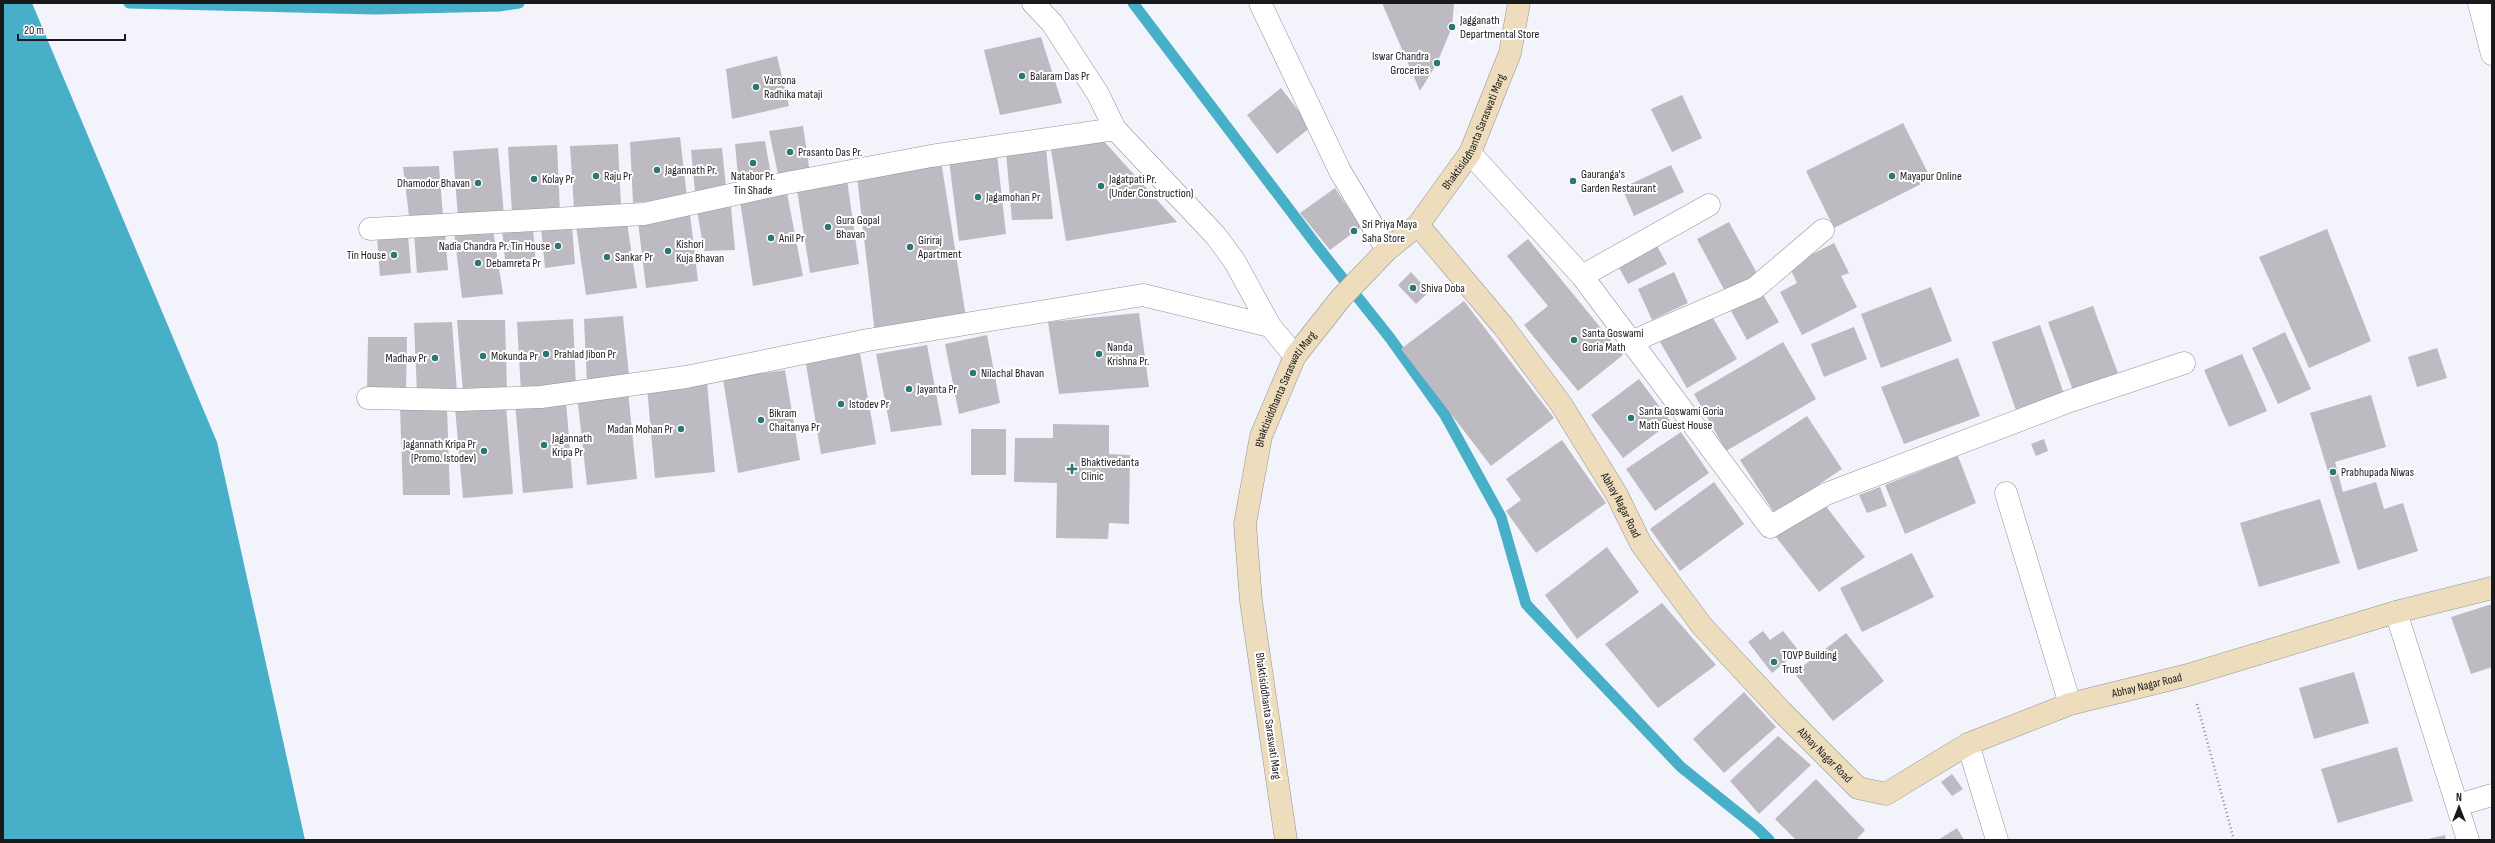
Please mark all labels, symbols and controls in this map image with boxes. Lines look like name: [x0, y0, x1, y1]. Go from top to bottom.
place label: Jagganath Departmental Store: [1459, 13, 1540, 42]
scale bar: [18, 16, 125, 42]
marker: Jagganath Departmental Store: [1447, 22, 1457, 32]
text: 20 m: [24, 23, 44, 38]
place label: Iswar Chandra Groceries: [1372, 49, 1429, 78]
marker: Iswar Chandra Groceries: [1432, 58, 1442, 68]
place label: Balaram Das Pr: [1030, 69, 1090, 84]
marker: Balaram Das Pr: [1017, 71, 1027, 81]
street label: Bhaktisiddhanta Saraswati Marg: [1439, 71, 1509, 193]
place label: Varsona Radhika mataji: [764, 73, 822, 102]
marker: Varsona Radhika mataji: [751, 82, 761, 92]
place label: Prasanto Das Pr.: [798, 145, 862, 160]
marker: Prasanto Das Pr.: [785, 147, 795, 157]
marker: Natabor Pr. Tin Shade: [748, 158, 758, 168]
place label: Jagannath Pr.: [664, 163, 717, 178]
marker: Jagannath Pr.: [652, 165, 662, 175]
place label: Gauranga's Garden Restaurant: [1581, 167, 1657, 196]
place label: Raju Pr: [604, 169, 632, 184]
place label: Natabor Pr. Tin Shade: [731, 169, 775, 198]
place label: Mayapur Online: [1900, 169, 1962, 184]
marker: Raju Pr: [591, 171, 601, 181]
marker: Mayapur Online: [1887, 171, 1897, 181]
place label: Kolay Pr: [542, 172, 575, 187]
place label: Jagatpati Pr. (Under Construction): [1108, 172, 1193, 201]
marker: Kolay Pr: [529, 174, 539, 184]
place label: Dhamodor Bhavan: [397, 176, 470, 191]
marker: Gauranga's Garden Restaurant: [1568, 176, 1578, 186]
marker: Dhamodor Bhavan: [473, 178, 483, 188]
marker: Jagatpati Pr. (Under Construction): [1096, 181, 1106, 191]
place label: Jagamohan Pr: [985, 190, 1041, 205]
marker: Jagamohan Pr: [973, 192, 983, 202]
place label: Gura Gopal Bhavan: [836, 213, 880, 242]
place label: Sri Priya Maya Saha Store: [1362, 217, 1418, 246]
marker: Gura Gopal Bhavan: [823, 222, 833, 232]
marker: Sri Priya Maya Saha Store: [1349, 226, 1359, 236]
place label: Anil Pr: [778, 231, 805, 246]
marker: Anil Pr: [766, 233, 776, 243]
place label: Giriraj Apartment: [917, 233, 962, 262]
place label: Kishori Kuja Bhavan: [676, 237, 724, 266]
place label: Nadia Chandra Pr. Tin House: [439, 239, 550, 254]
marker: Nadia Chandra Pr. Tin House: [553, 241, 563, 251]
marker: Giriraj Apartment: [905, 242, 915, 252]
marker: Kishori Kuja Bhavan: [663, 246, 673, 256]
place label: Tin House: [347, 248, 386, 263]
marker: Tin House: [389, 250, 399, 260]
place label: Sankar Pr: [615, 250, 654, 265]
marker: Sankar Pr: [602, 252, 612, 262]
place label: Debamreta Pr: [486, 256, 541, 271]
marker: Debamreta Pr: [473, 258, 483, 268]
place label: Shiva Doba: [1421, 281, 1465, 296]
marker: Shiva Doba: [1408, 283, 1418, 293]
place label: Santa Goswami Goria Math: [1582, 326, 1644, 355]
street label: Bhaktisiddhanta Saraswati Marg: [1252, 328, 1320, 448]
marker: Santa Goswami Goria Math: [1569, 335, 1579, 345]
place label: Nanda Krishna Pr.: [1107, 340, 1149, 369]
place label: Prahlad Jibon Pr: [554, 347, 617, 362]
place label: Mokunda Pr: [491, 349, 538, 364]
marker: Prahlad Jibon Pr: [541, 349, 551, 359]
marker: Nanda Krishna Pr.: [1094, 349, 1104, 359]
place label: Madhav Pr: [386, 351, 428, 366]
marker: Mokunda Pr: [478, 351, 488, 361]
marker: Madhav Pr: [430, 353, 440, 363]
place label: Nilachal Bhavan: [981, 366, 1044, 381]
marker: Nilachal Bhavan: [968, 368, 978, 378]
place label: Jayanta Pr: [916, 382, 957, 397]
marker: Jayanta Pr: [904, 384, 914, 394]
place label: Istodev Pr: [849, 397, 890, 412]
marker: Istodev Pr: [836, 399, 846, 409]
place label: Santa Goswami Goria Math Guest House: [1639, 404, 1724, 433]
place label: Bikram Chaitanya Pr: [769, 406, 820, 435]
marker: Santa Goswami Goria Math Guest House: [1626, 413, 1636, 423]
marker: Bikram Chaitanya Pr: [756, 415, 766, 425]
place label: Madan Mohan Pr: [607, 422, 674, 437]
marker: Madan Mohan Pr: [676, 424, 686, 434]
place label: Jagannath Kripa Pr: [551, 431, 592, 460]
place label: Jagannath Kripa Pr (Promo. Istodev): [402, 437, 477, 466]
marker: Jagannath Kripa Pr: [539, 440, 549, 450]
marker: Jagannath Kripa Pr (Promo. Istodev): [479, 446, 489, 456]
place label: Bhaktivedanta Clinic: [1081, 455, 1139, 484]
marker: Bhaktivedanta Clinic: [1066, 463, 1078, 475]
place label: Prabhupada Niwas: [2341, 465, 2414, 480]
marker: Prabhupada Niwas: [2328, 467, 2338, 477]
street label: Abhay Nagar Road: [1597, 469, 1644, 540]
place label: TOVP Building Trust: [1782, 648, 1837, 677]
street label: Bhaktisiddhanta Saraswati Marg: [1252, 652, 1284, 781]
marker: TOVP Building Trust: [1769, 657, 1779, 667]
street label: Abhay Nagar Road: [2109, 669, 2183, 701]
street label: Abhay Nagar Road: [1793, 723, 1856, 786]
north arrow: [2439, 787, 2479, 827]
text: N: [2456, 791, 2462, 804]

